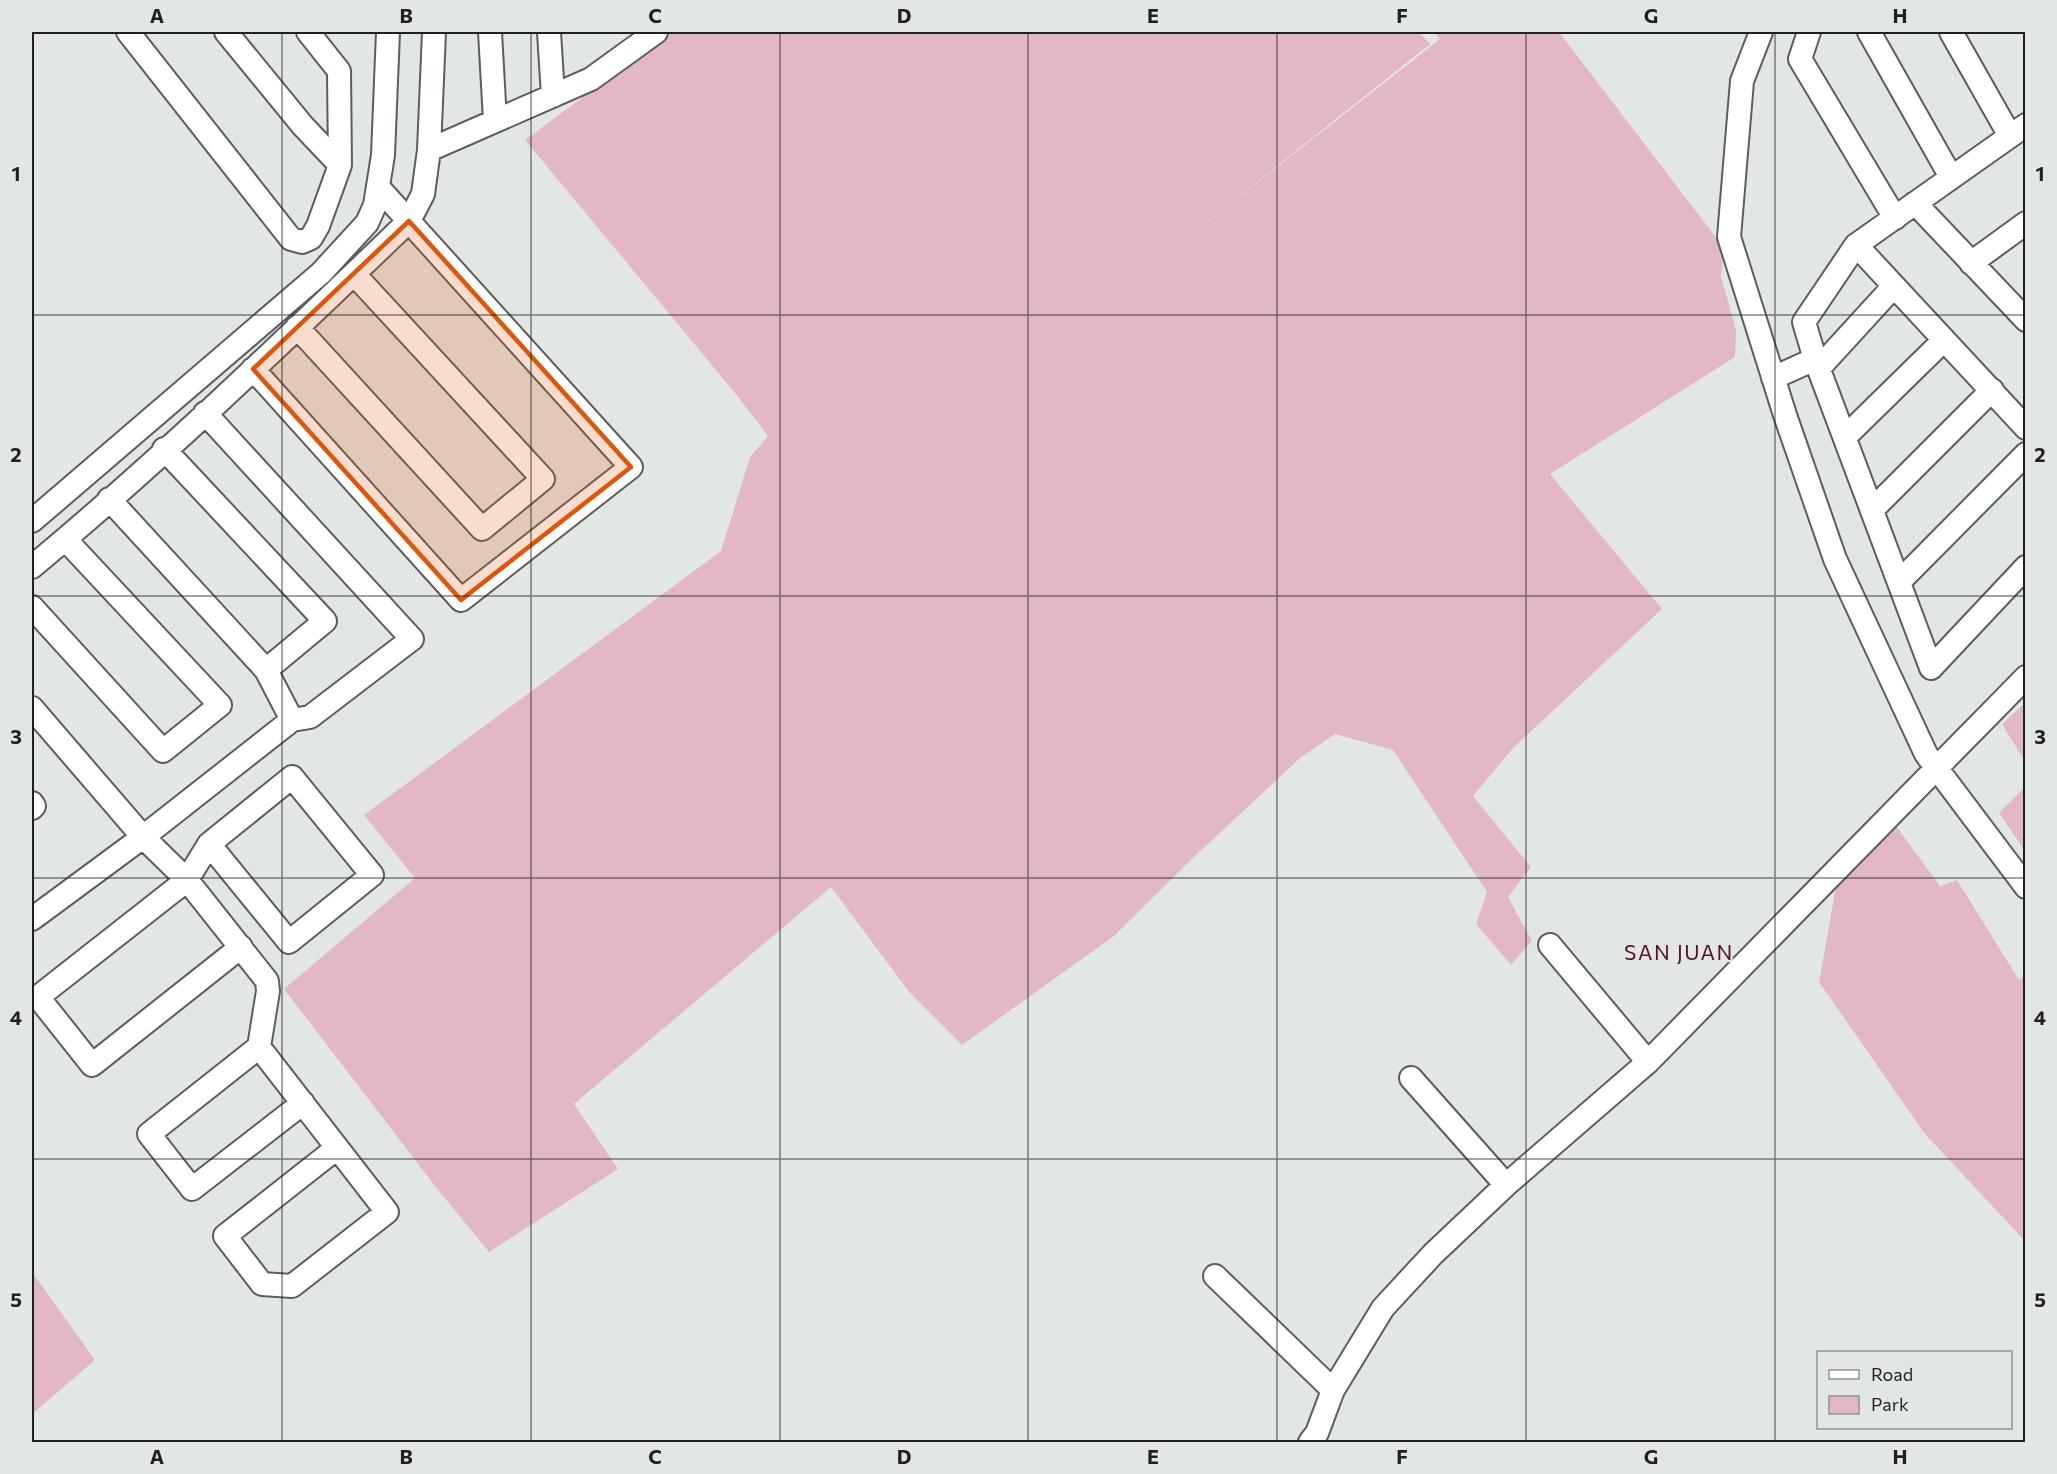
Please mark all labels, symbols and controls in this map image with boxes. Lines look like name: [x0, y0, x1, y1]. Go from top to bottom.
text: A: [150, 3, 164, 27]
text: B: [399, 3, 413, 27]
text: C: [648, 3, 662, 27]
text: D: [897, 3, 911, 27]
text: E: [1147, 3, 1159, 27]
text: F: [1396, 3, 1408, 27]
text: G: [1644, 3, 1658, 27]
text: H: [1893, 3, 1908, 27]
text: 1: [11, 161, 21, 185]
text: 1: [2035, 161, 2045, 185]
text: 2: [10, 442, 22, 466]
text: 2: [2034, 442, 2046, 466]
text: 3: [10, 724, 22, 748]
text: 3: [2034, 724, 2046, 748]
district label: SAN JUAN: [1624, 939, 1734, 964]
text: 4: [10, 1005, 22, 1029]
text: 4: [2034, 1005, 2046, 1029]
text: 5: [10, 1287, 22, 1311]
text: 5: [2034, 1287, 2046, 1311]
legend: [1817, 1351, 2012, 1429]
text: Road: [1871, 1363, 1913, 1385]
text: Park: [1871, 1393, 1909, 1415]
text: A: [150, 1444, 164, 1468]
text: B: [399, 1444, 413, 1468]
text: C: [648, 1444, 662, 1468]
text: D: [897, 1444, 911, 1468]
text: E: [1147, 1444, 1159, 1468]
text: F: [1396, 1444, 1408, 1468]
text: G: [1644, 1444, 1658, 1468]
text: H: [1893, 1444, 1908, 1468]

